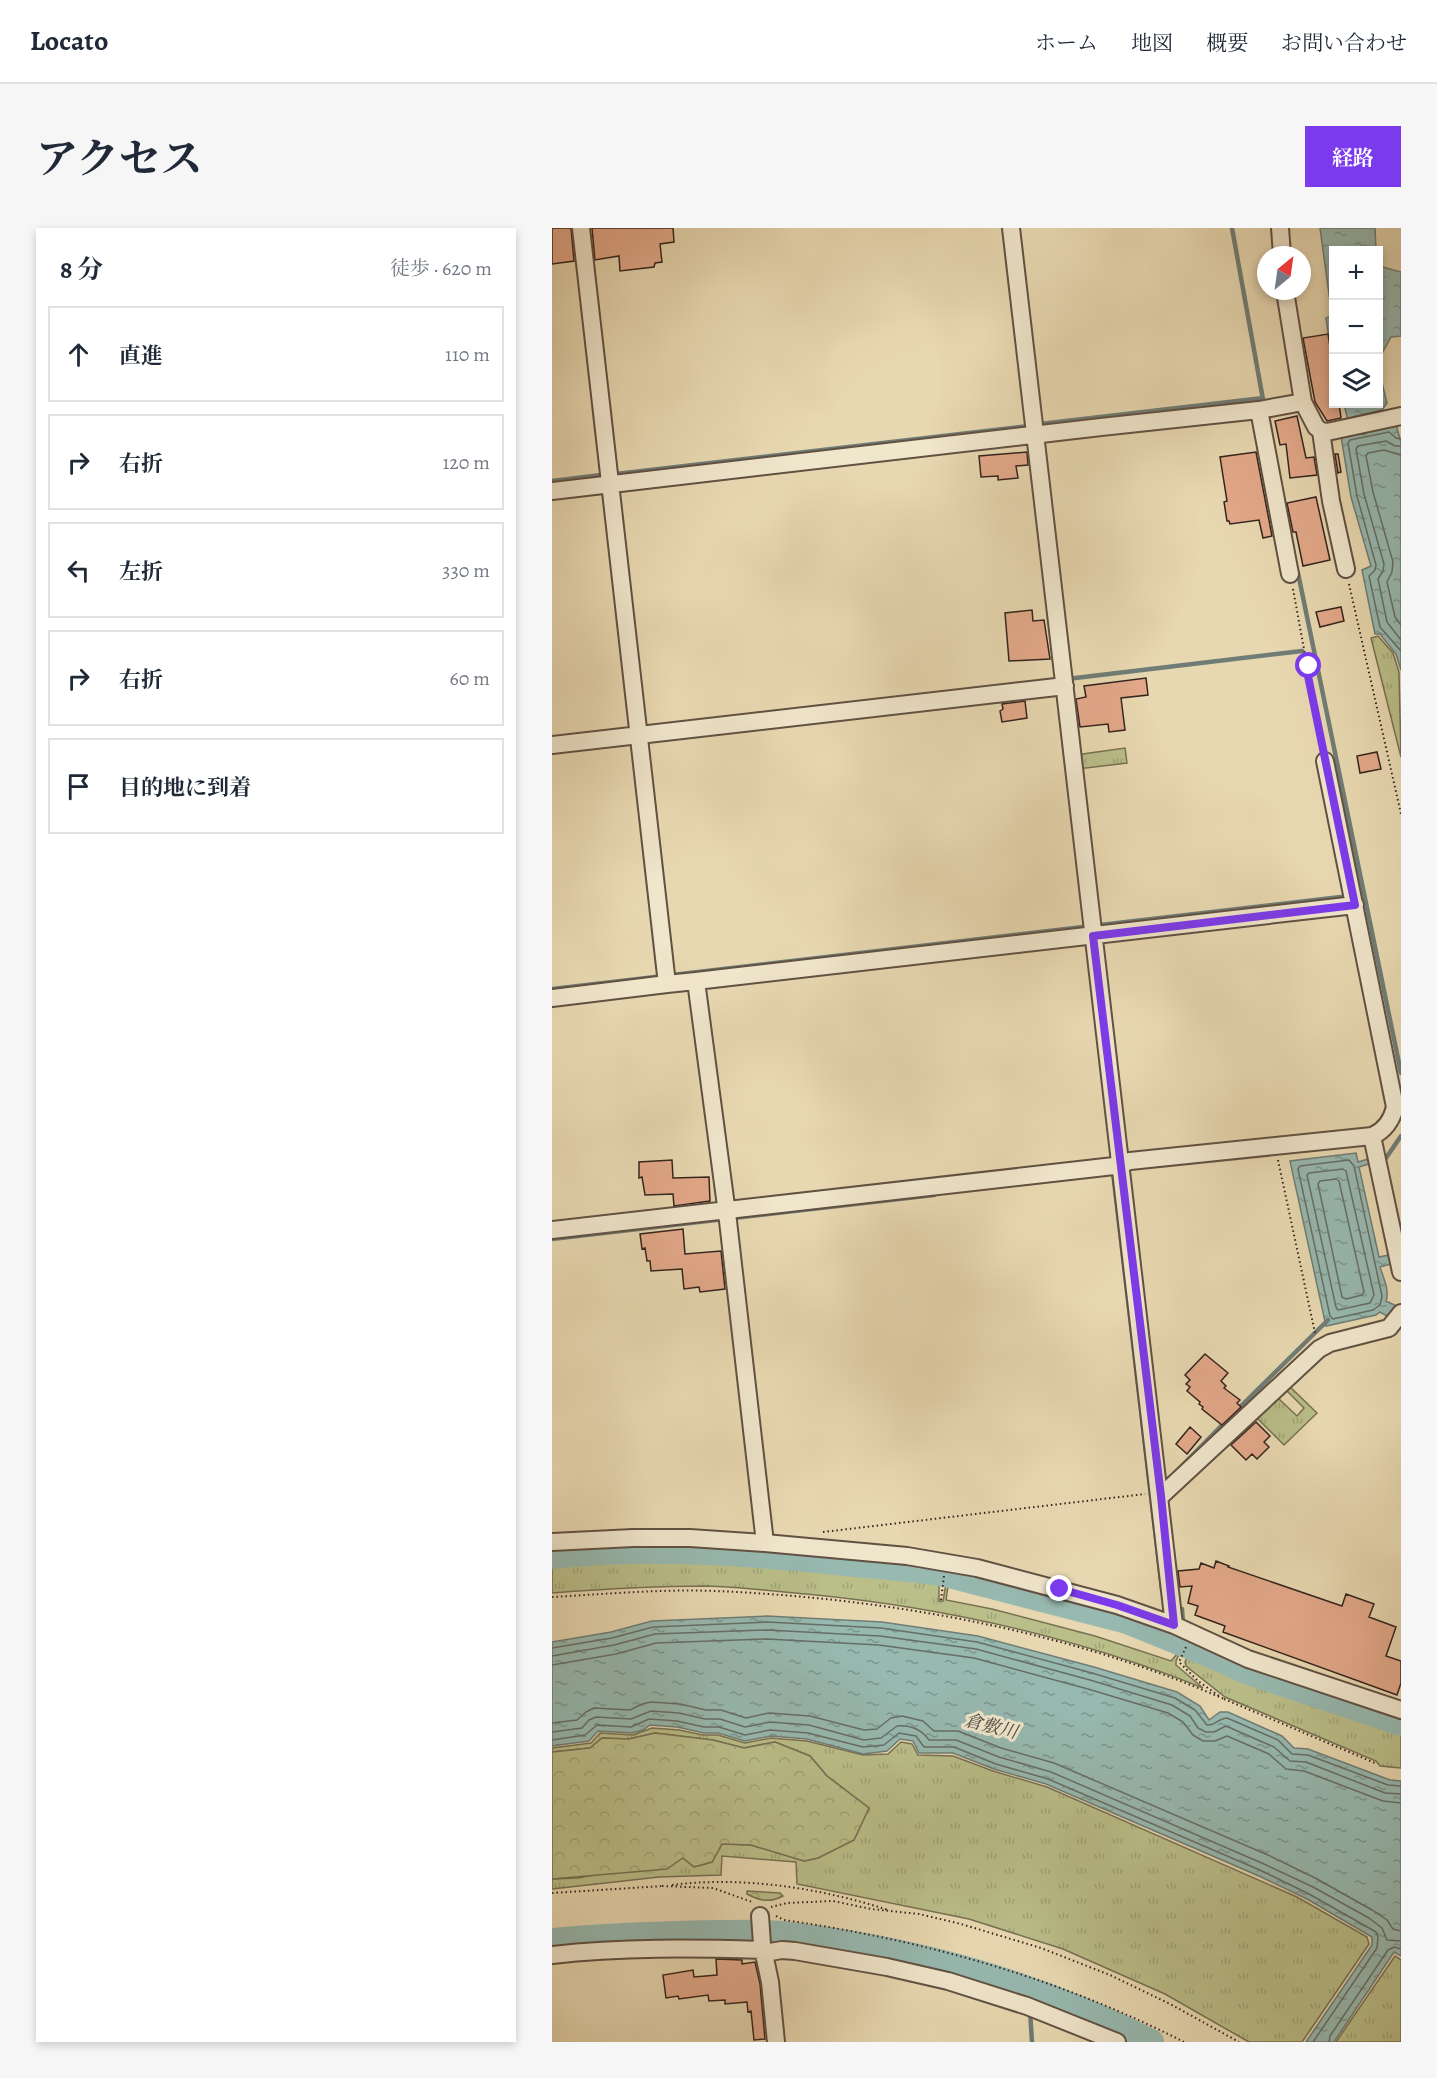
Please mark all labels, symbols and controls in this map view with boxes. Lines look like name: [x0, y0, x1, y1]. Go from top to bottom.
text: Locato: [30, 22, 108, 60]
text: ホーム: [1035, 29, 1098, 57]
text: 地図: [1131, 29, 1173, 57]
text: 概要: [1206, 29, 1248, 57]
text: お問い合わせ: [1281, 29, 1407, 57]
button: 経路: [1305, 126, 1401, 187]
text: アクセス: [36, 130, 203, 187]
north arrow: [1257, 246, 1311, 300]
map controls: [1329, 246, 1383, 408]
button: +: [1329, 246, 1383, 300]
text: 8 分: [60, 252, 103, 287]
text: 徒歩 · 620 m: [390, 255, 492, 282]
button: −: [1329, 300, 1383, 354]
icon: ahead: [62, 338, 95, 371]
text: 直進: [119, 341, 163, 371]
text: 110 m: [445, 341, 490, 368]
button: layers: [1329, 354, 1383, 408]
icon: right: [62, 446, 95, 479]
text: 右折: [119, 449, 163, 479]
text: 120 m: [442, 449, 490, 476]
icon: left: [62, 554, 95, 587]
text: 左折: [119, 557, 163, 587]
text: 330 m: [442, 557, 490, 584]
route start: [1295, 652, 1321, 678]
icon: right: [62, 662, 95, 695]
text: 右折: [119, 665, 163, 695]
text: 60 m: [450, 665, 490, 692]
icon: arrive: [62, 770, 95, 803]
text: 目的地に到着: [119, 773, 251, 803]
route end: [1046, 1575, 1072, 1601]
water label: 倉敷川: [962, 1708, 1022, 1745]

